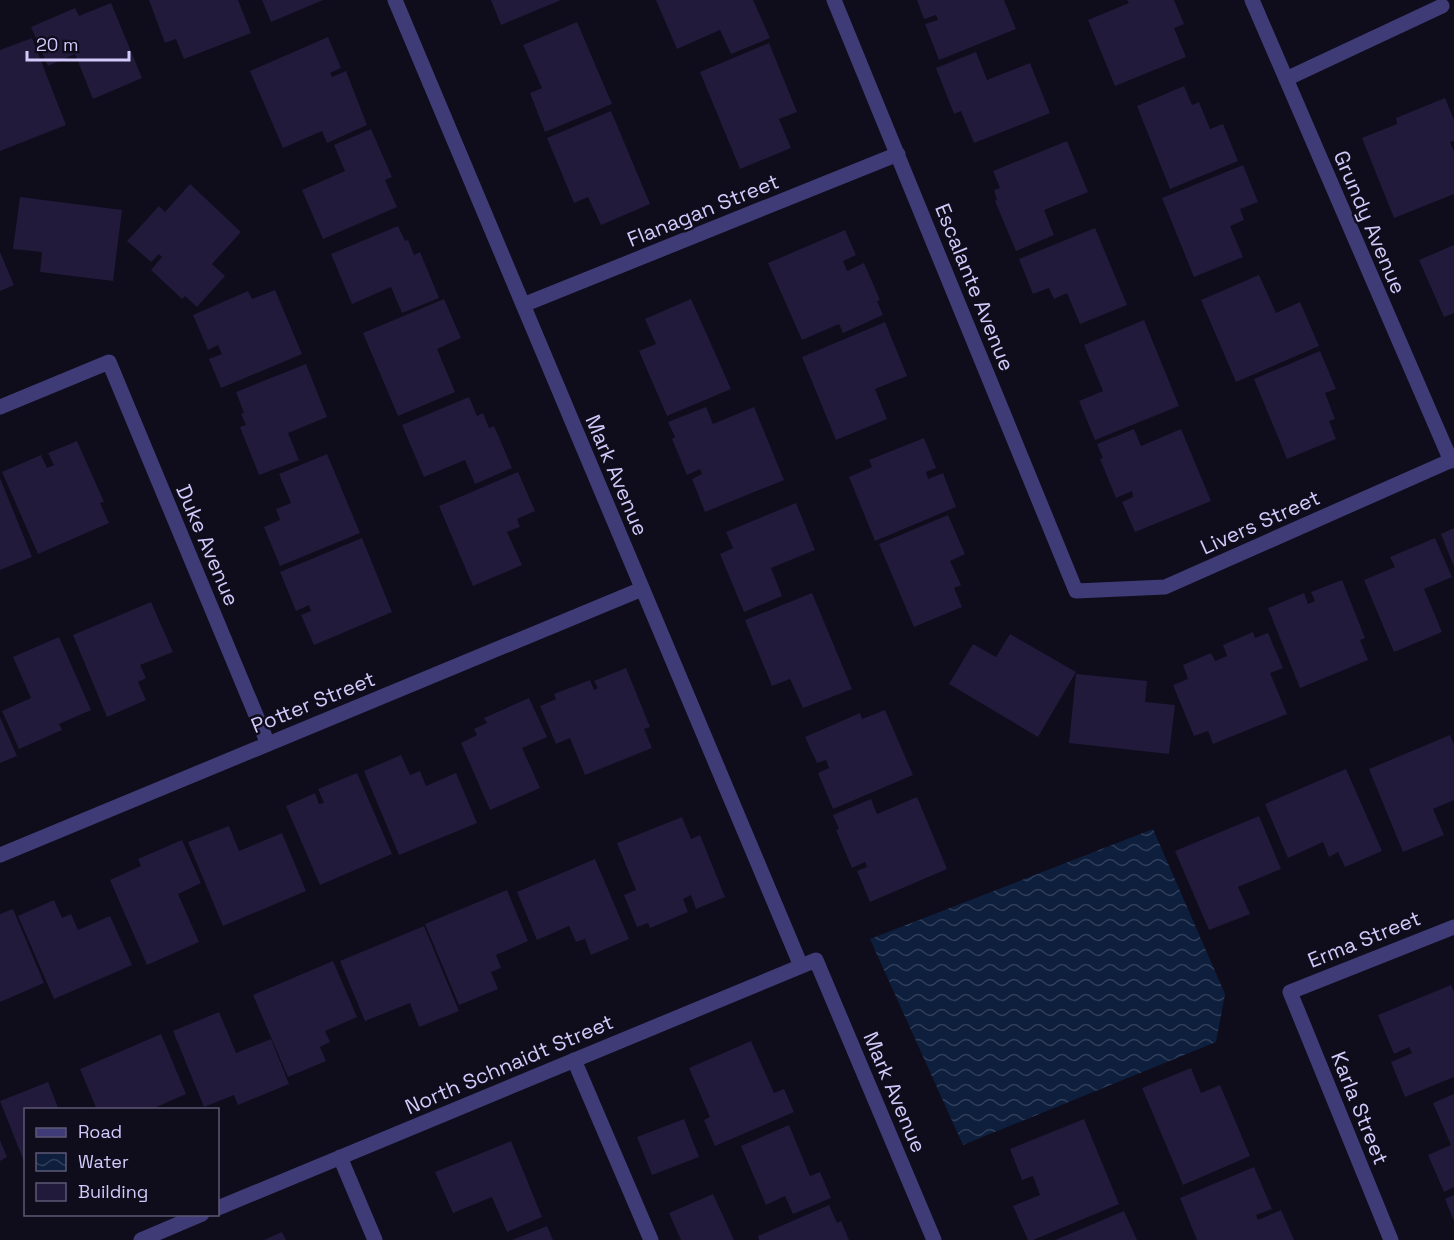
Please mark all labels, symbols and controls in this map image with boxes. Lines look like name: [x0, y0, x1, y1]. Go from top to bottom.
scale bar: [27, 24, 129, 62]
text: 20 m: [36, 33, 79, 56]
street label: Grundy Avenue: [1328, 146, 1412, 298]
street label: Flanagan Street: [623, 167, 783, 253]
street label: Escalante Avenue: [929, 199, 1021, 375]
street label: Mark Avenue: [579, 410, 655, 540]
street label: Duke Avenue: [170, 480, 246, 610]
street label: Livers Street: [1196, 484, 1324, 560]
street label: Potter Street: [247, 665, 379, 739]
street label: Erma Street: [1304, 904, 1424, 974]
street label: North Schnaidt Street: [401, 1008, 617, 1120]
street label: Mark Avenue: [857, 1027, 933, 1157]
street label: Karla Street: [1325, 1048, 1395, 1168]
legend: [24, 1108, 219, 1216]
text: Road: [78, 1120, 122, 1143]
text: Water: [78, 1150, 129, 1173]
text: Building: [78, 1180, 148, 1203]

